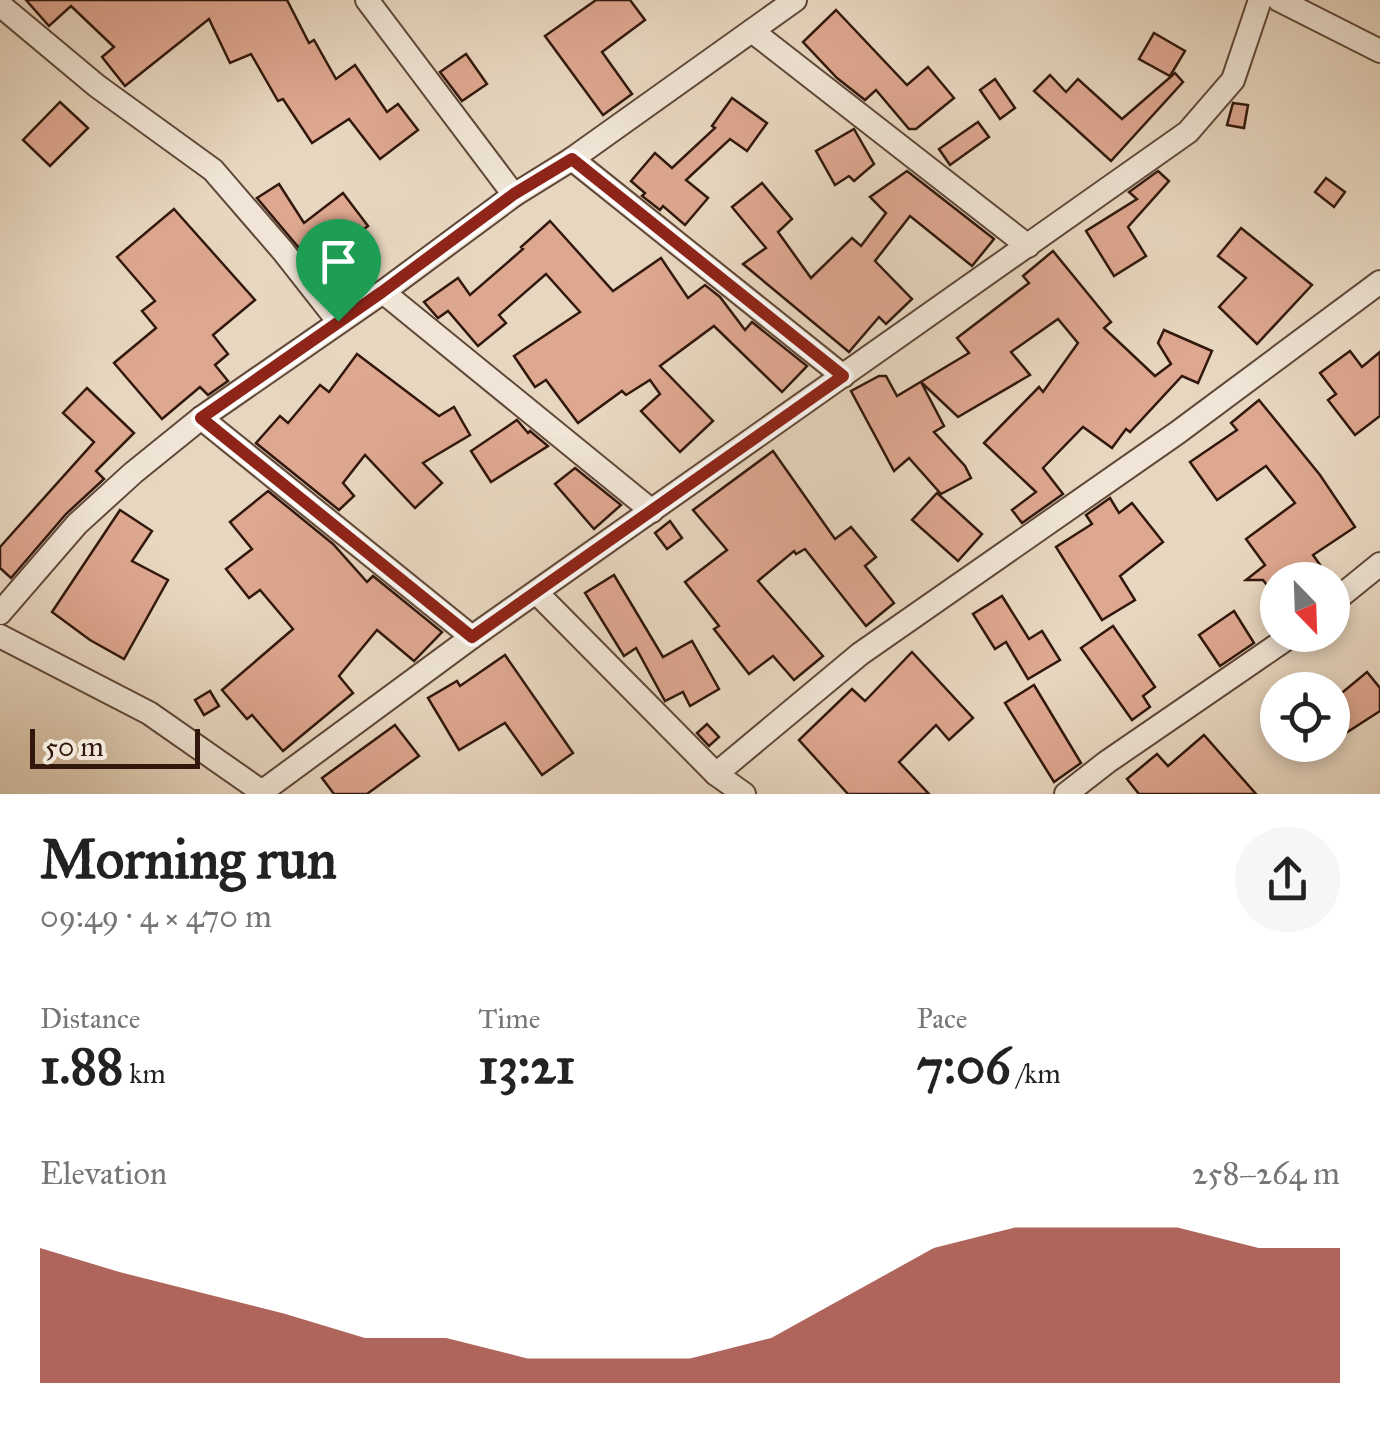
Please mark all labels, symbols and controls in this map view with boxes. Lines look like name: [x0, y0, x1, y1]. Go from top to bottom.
pin: [296, 219, 381, 322]
icon: arrive: [311, 234, 366, 289]
north arrow: [1260, 562, 1350, 652]
map controls: [1260, 562, 1350, 762]
button: locate: [1260, 672, 1350, 762]
scale bar: [30, 724, 200, 768]
text: 50 m: [45, 729, 104, 764]
text: Morning run: [40, 826, 337, 893]
button: share: [1235, 827, 1340, 932]
text: 09:49 · 4 × 470 m: [40, 897, 272, 936]
text: Distance: [40, 1001, 140, 1036]
text: Time: [478, 1001, 540, 1036]
text: Pace: [917, 1001, 967, 1036]
text: 1.88: [40, 1036, 123, 1097]
text: 13:21: [478, 1036, 575, 1097]
text: 7:06: [917, 1036, 1011, 1097]
text: km: [123, 1056, 166, 1091]
text: /km: [1011, 1056, 1061, 1091]
text: Elevation: [40, 1154, 167, 1193]
text: 258–264 m: [1192, 1154, 1340, 1193]

